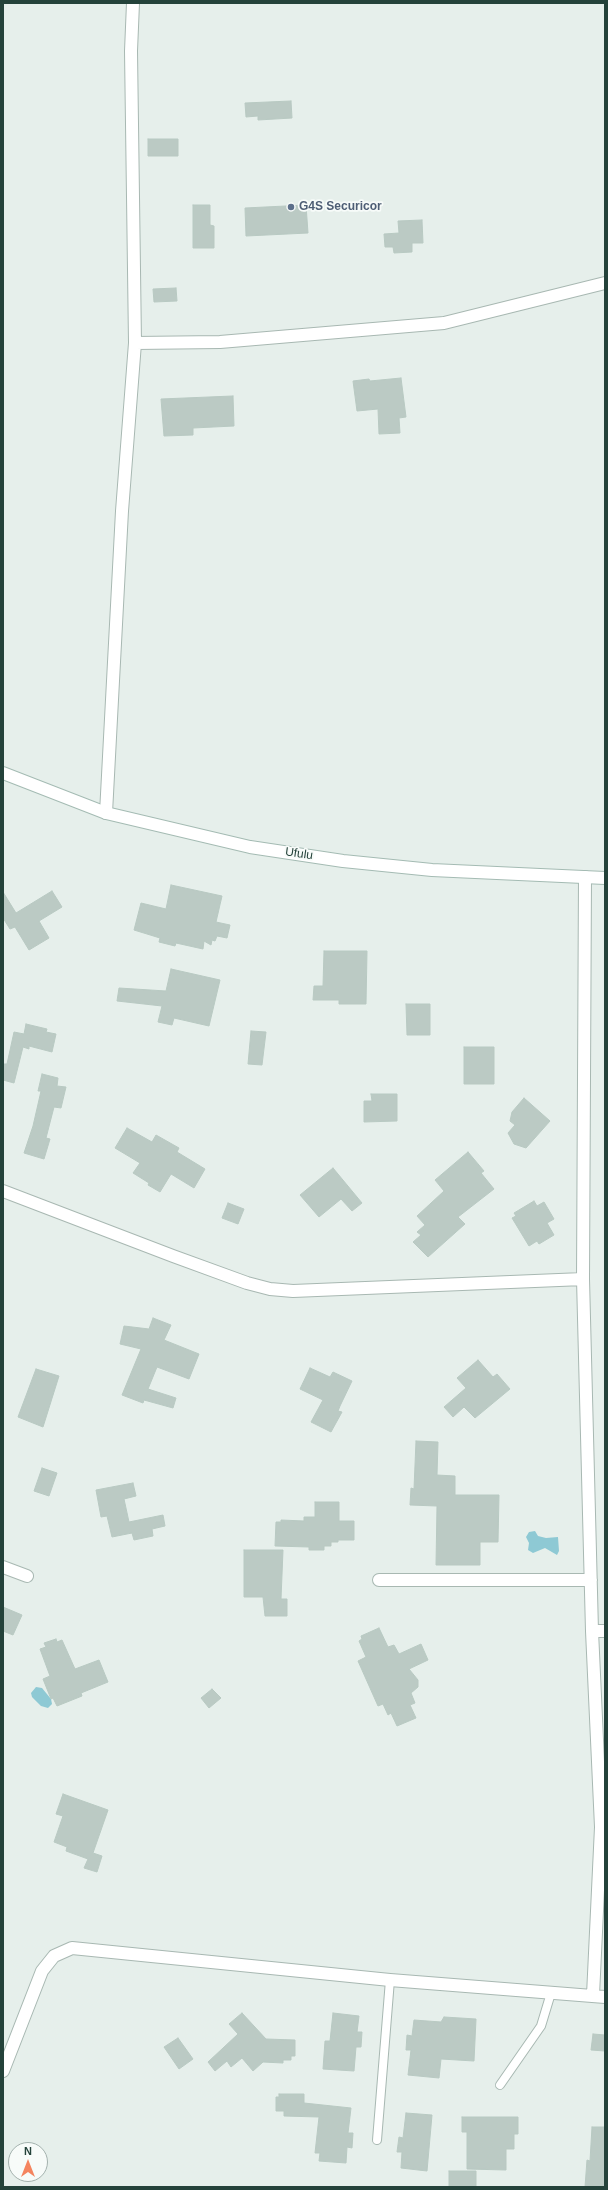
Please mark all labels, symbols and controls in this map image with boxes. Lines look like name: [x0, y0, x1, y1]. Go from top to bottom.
place label: G4S Securicor: [299, 200, 382, 214]
marker: G4S Securicor: [286, 202, 296, 212]
street label: Ufulu: [284, 845, 314, 863]
north arrow: [8, 2142, 48, 2182]
text: N: [24, 2145, 32, 2157]

